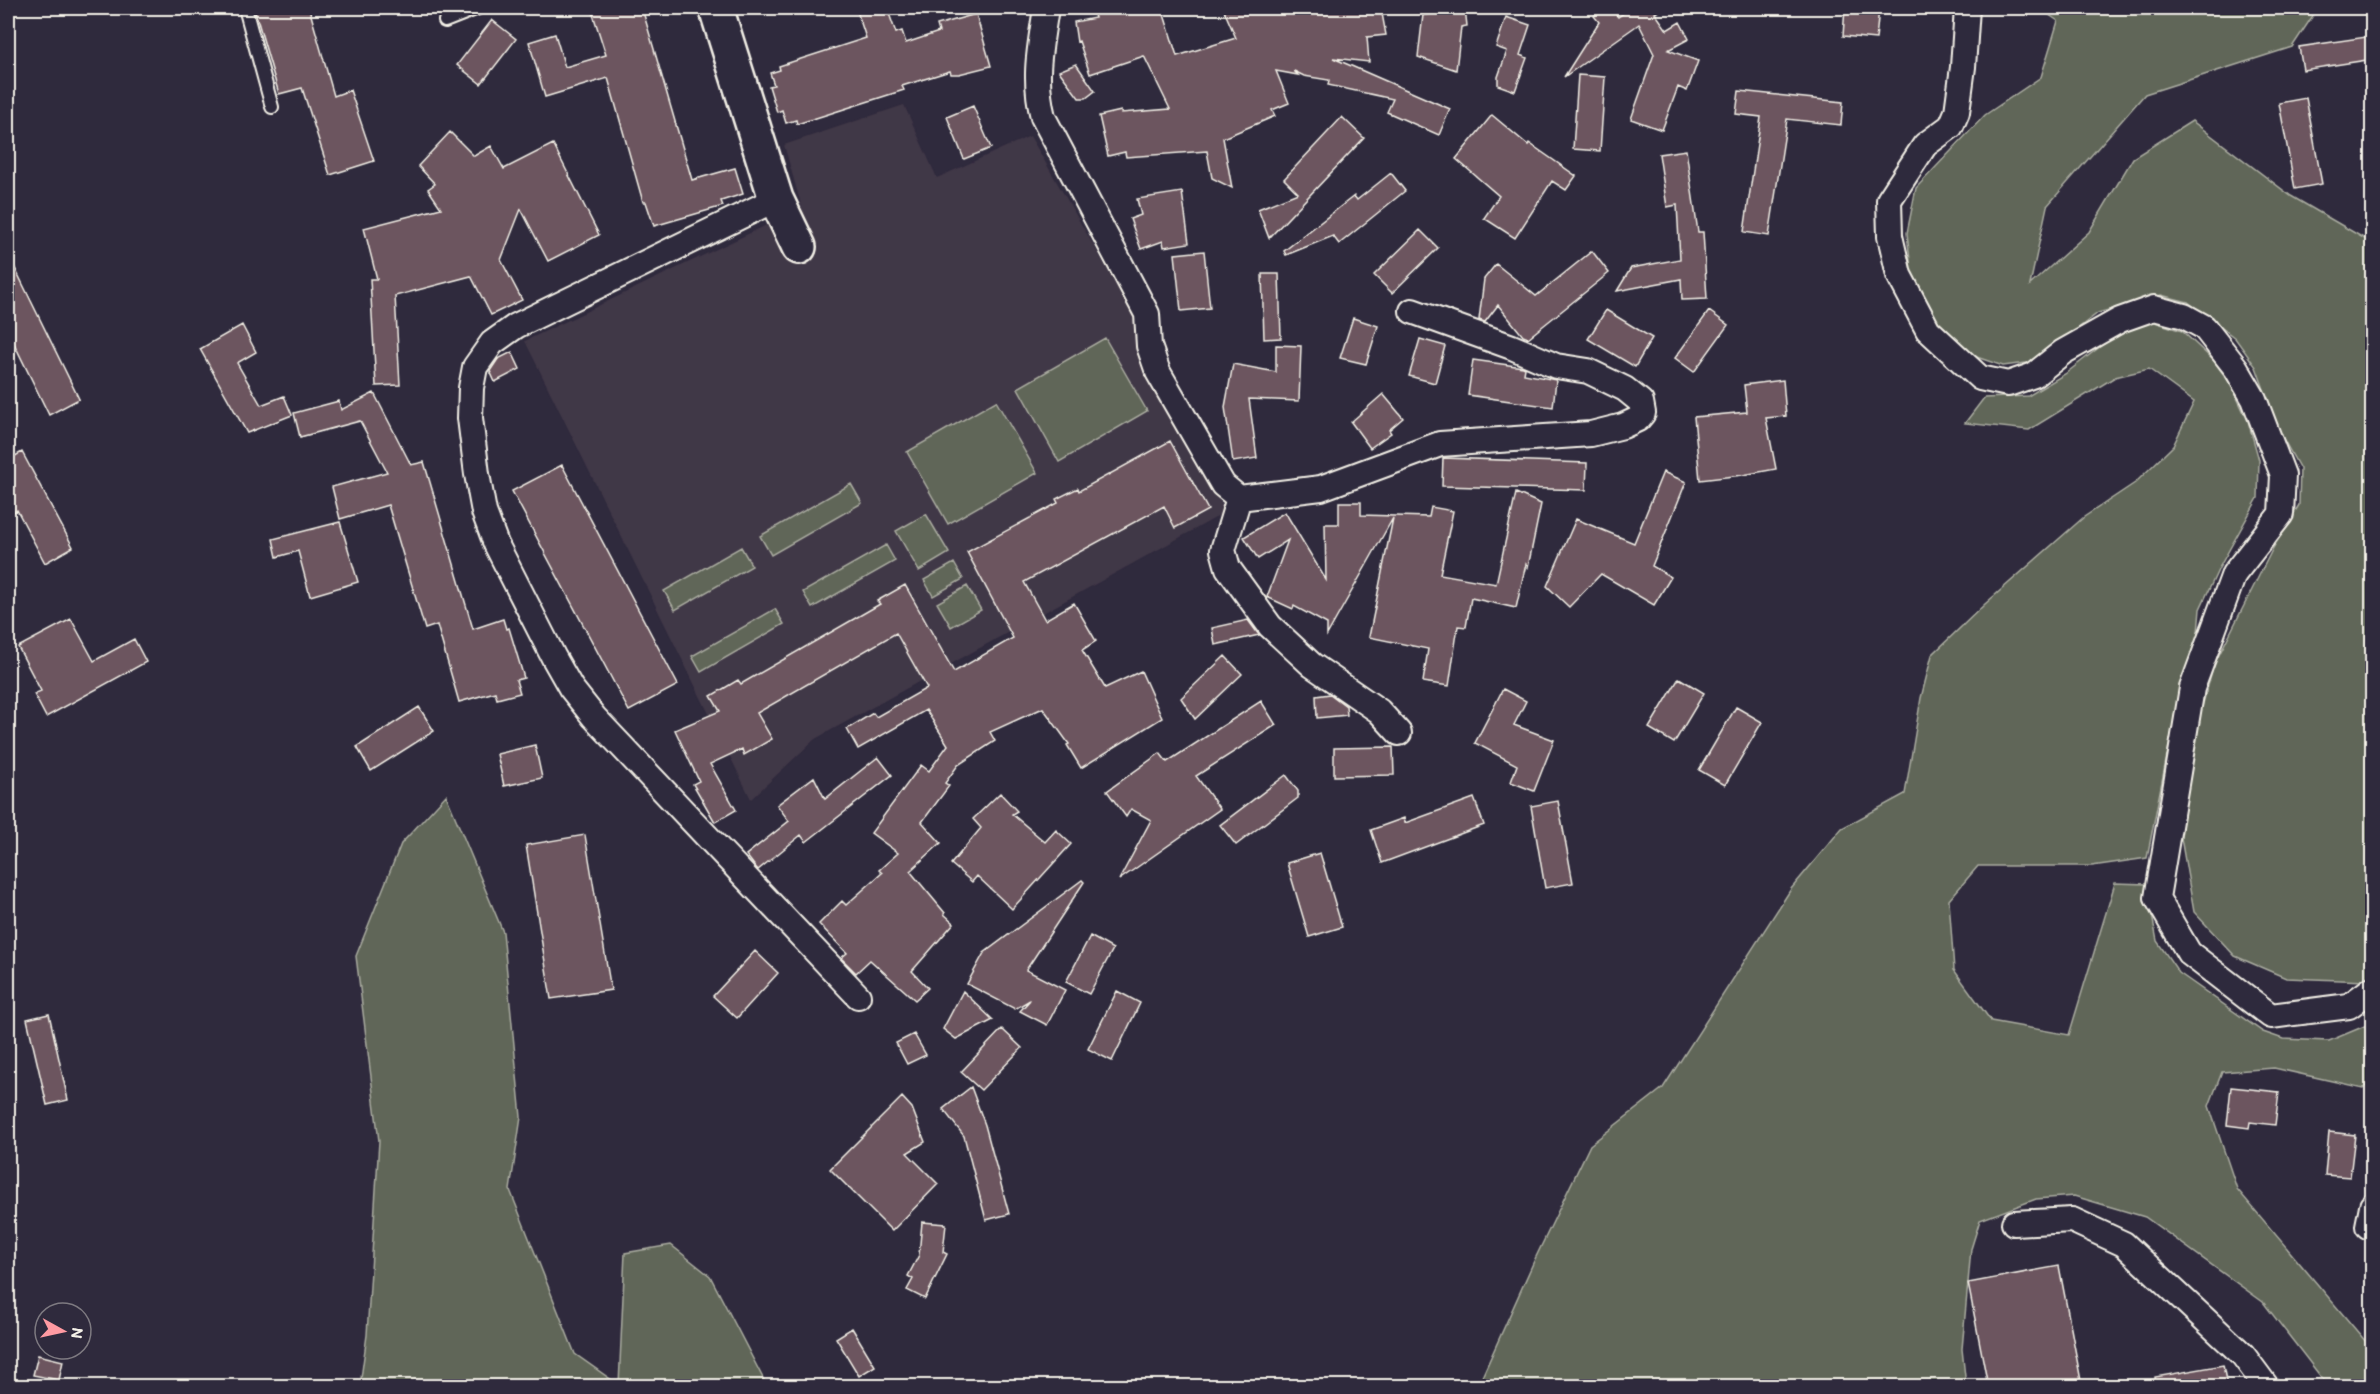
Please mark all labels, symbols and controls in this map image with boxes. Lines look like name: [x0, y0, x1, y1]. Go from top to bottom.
north arrow: [33, 1301, 93, 1361]
text: N: [67, 1326, 88, 1340]

